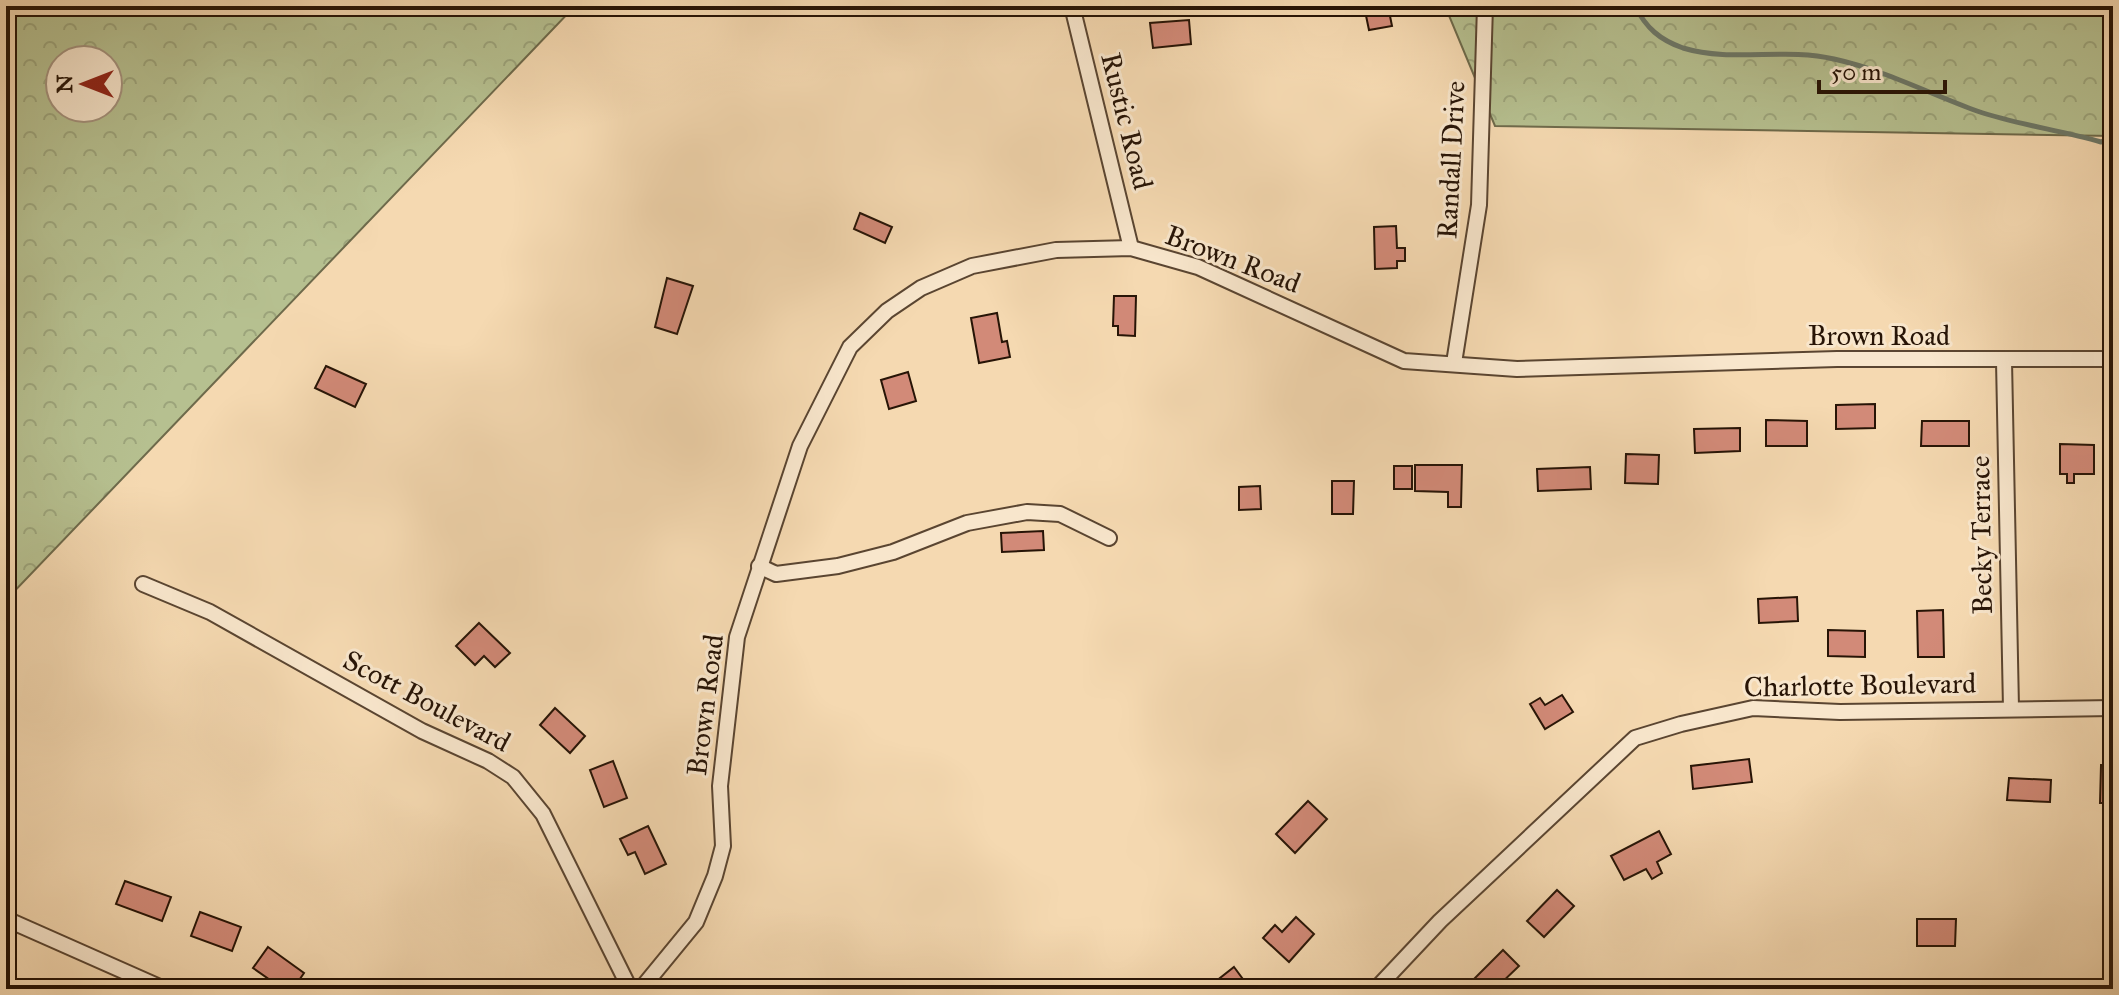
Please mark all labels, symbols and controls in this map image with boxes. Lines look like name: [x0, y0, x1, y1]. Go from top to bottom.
north arrow: [44, 44, 124, 124]
scale bar: [1819, 44, 1945, 94]
street label: Rustic Road: [1093, 49, 1161, 193]
text: 50 m: [1831, 57, 1881, 87]
text: N: [51, 74, 78, 93]
street label: Randall Drive: [1429, 80, 1473, 240]
street label: Brown Road: [1160, 217, 1306, 301]
street label: Brown Road: [1808, 318, 1950, 353]
street label: Becky Terrace: [1962, 455, 2000, 615]
street label: Brown Road: [679, 632, 731, 778]
street label: Scott Boulevard: [337, 642, 517, 760]
street label: Charlotte Boulevard: [1743, 665, 1977, 705]

